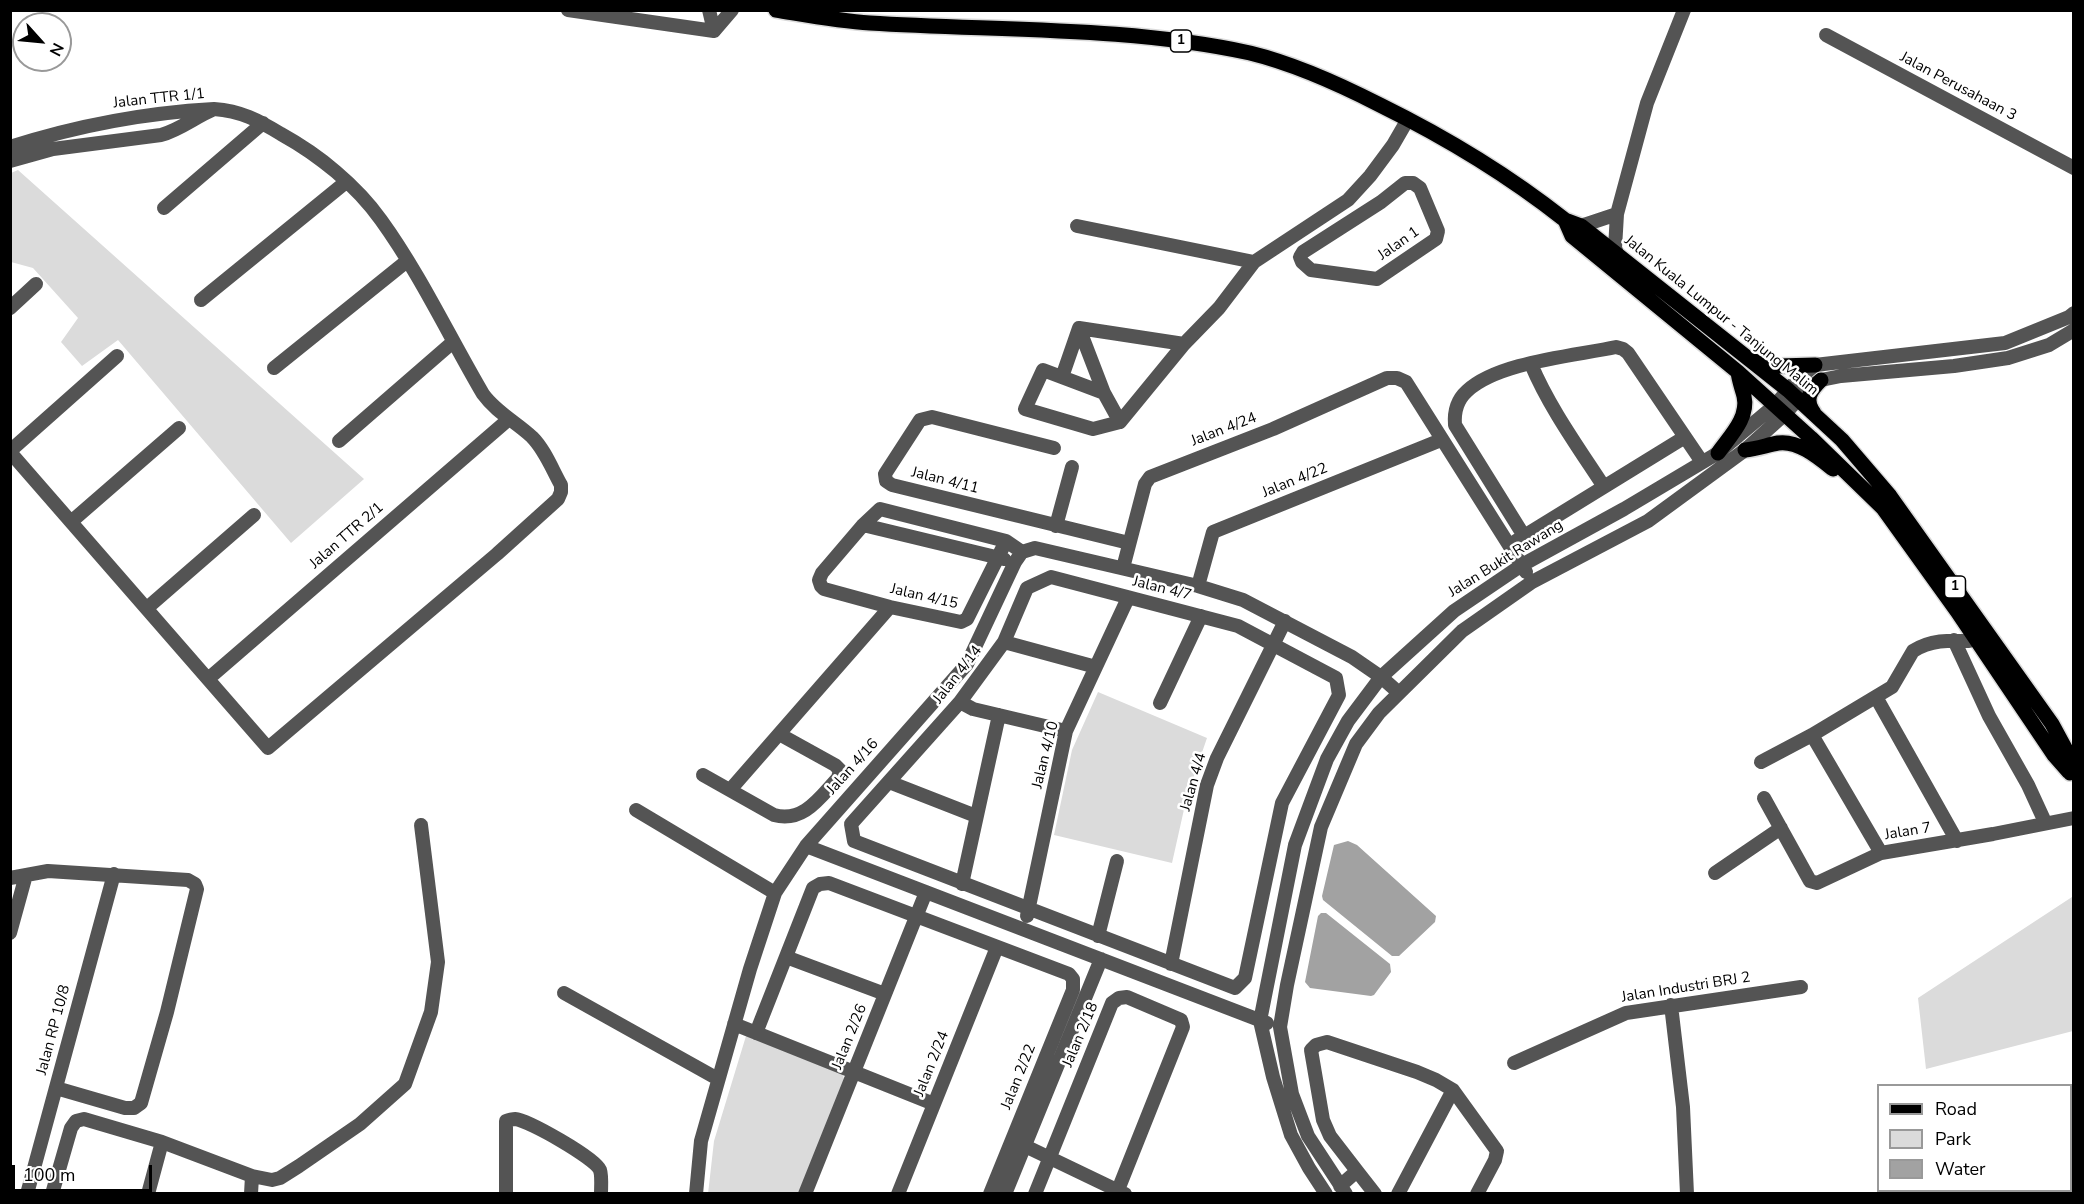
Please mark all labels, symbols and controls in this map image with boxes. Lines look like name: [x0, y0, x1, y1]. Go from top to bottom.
north arrow: [12, 12, 72, 72]
road number: 1: [1170, 30, 1192, 52]
text: N: [44, 39, 69, 60]
street label: Jalan Perusahaan 3: [1897, 49, 2019, 125]
street label: Jalan TTR 1/1: [112, 85, 206, 113]
street label: Jalan 1: [1375, 223, 1423, 265]
street label: Jalan Kuala Lumpur - Tanjung Malim: [1620, 232, 1822, 400]
street label: Jalan 4/24: [1189, 409, 1259, 451]
street label: Jalan 4/22: [1260, 460, 1330, 502]
street label: Jalan 4/11: [909, 464, 981, 498]
street label: Jalan TTR 2/1: [306, 499, 388, 573]
street label: Jalan Bukit Rawang: [1445, 516, 1567, 602]
street label: Jalan 4/7: [1131, 573, 1193, 605]
road number: 1: [1944, 576, 1966, 598]
street label: Jalan 4/15: [888, 580, 960, 614]
street label: Jalan 4/14: [930, 642, 986, 708]
street label: Jalan 4/10: [1029, 719, 1063, 791]
street label: Jalan 4/16: [823, 735, 883, 799]
street label: Jalan 4/4: [1177, 751, 1211, 813]
street label: Jalan 7: [1884, 819, 1932, 845]
street label: Jalan Industri BRJ 2: [1620, 969, 1752, 1007]
street label: Jalan RP 10/8: [33, 983, 75, 1077]
street label: Jalan 2/18: [1059, 1000, 1103, 1070]
street label: Jalan 2/26: [829, 1002, 871, 1072]
street label: Jalan 2/24: [911, 1029, 953, 1099]
street label: Jalan 2/22: [998, 1042, 1040, 1112]
legend: [1877, 1084, 2072, 1192]
text: Road: [1935, 1097, 1977, 1121]
text: Park: [1935, 1127, 1971, 1151]
scale bar: [15, 1153, 154, 1191]
text: Water: [1935, 1157, 1986, 1181]
text: 100 m: [23, 1163, 75, 1187]

